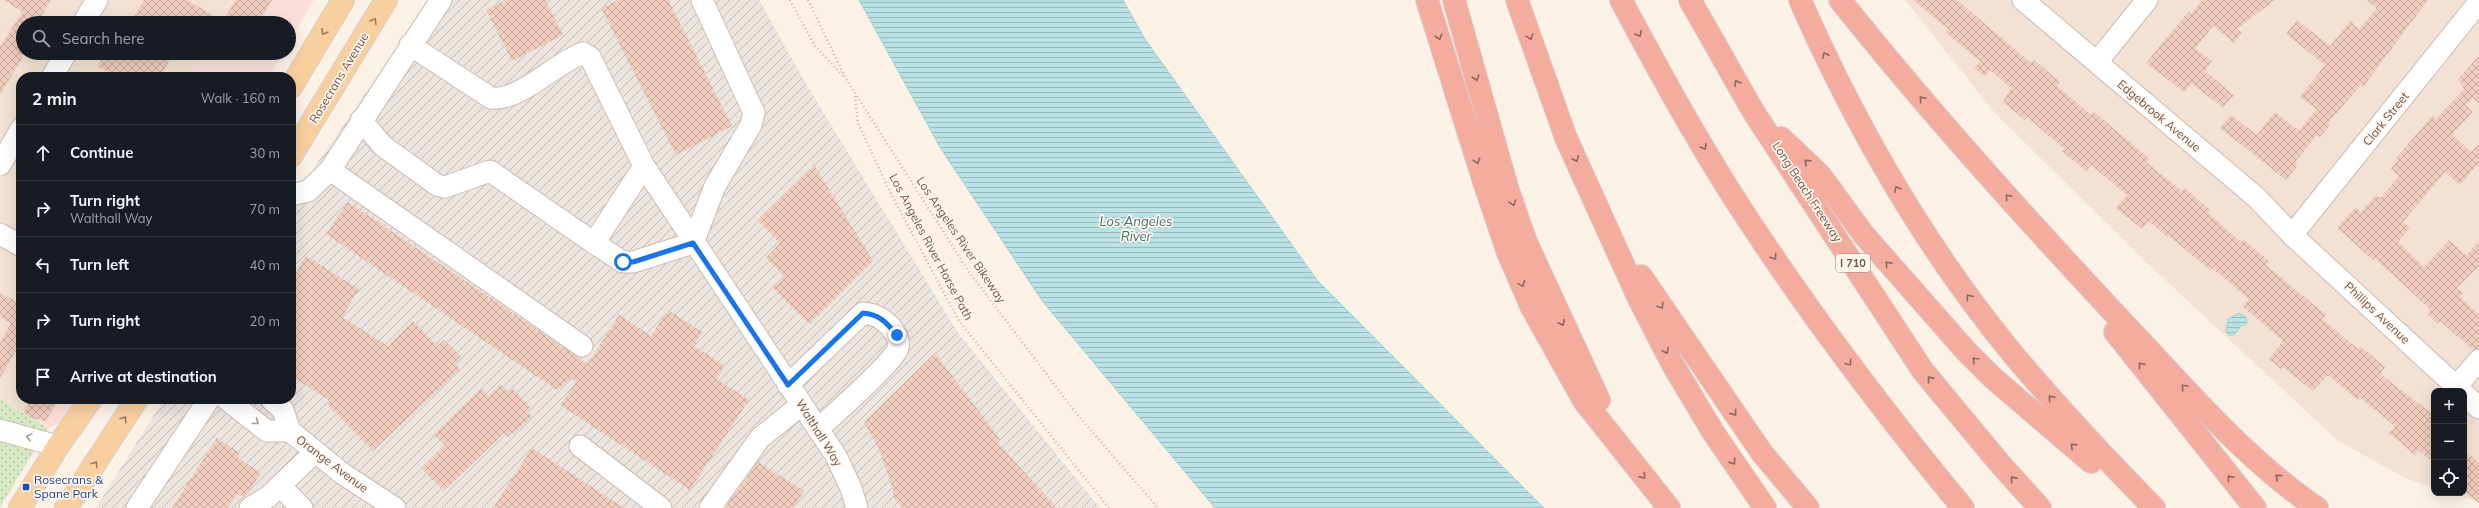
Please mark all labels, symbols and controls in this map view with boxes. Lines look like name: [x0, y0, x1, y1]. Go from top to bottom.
search box: [16, 16, 296, 60]
one-way arrow: [369, 18, 376, 25]
icon: search: [30, 27, 52, 49]
one-way arrow: [321, 28, 328, 35]
text: Search here: [62, 29, 144, 48]
street label: Rosecrans Avenue: [306, 30, 371, 126]
one-way arrow: [1635, 30, 1642, 37]
one-way arrow: [1525, 33, 1534, 40]
one-way arrow: [1434, 34, 1443, 41]
one-way arrow: [1822, 51, 1830, 59]
one-way arrow: [1471, 74, 1480, 81]
street label: Edgebrook Avenue: [2115, 76, 2204, 155]
one-way arrow: [1735, 80, 1742, 87]
text: 2 min: [32, 88, 77, 109]
street label: Clark Street: [2359, 89, 2412, 149]
text: Walk · 160 m: [201, 90, 280, 106]
one-way arrow: [1920, 97, 1927, 104]
street label: Long Beach Freeway: [1769, 139, 1846, 245]
icon: ahead: [32, 142, 54, 164]
text: Continue: [70, 143, 133, 162]
one-way arrow: [1699, 143, 1707, 150]
text: 30 m: [250, 145, 280, 161]
one-way arrow: [1571, 154, 1579, 162]
one-way arrow: [1473, 158, 1481, 165]
one-way arrow: [1804, 159, 1812, 167]
street label: Los Angeles River Horse Path: [886, 171, 977, 323]
street label: Los Angeles River Bikeway: [913, 174, 1010, 306]
one-way arrow: [1895, 185, 1902, 193]
text: Turn right: [70, 191, 140, 210]
one-way arrow: [2005, 194, 2012, 202]
icon: right: [32, 198, 54, 220]
one-way arrow: [1508, 199, 1516, 206]
text: 70 m: [250, 201, 280, 217]
text: Walthall Way: [70, 210, 153, 226]
water label: Los Angeles River: [1100, 213, 1172, 244]
one-way arrow: [1769, 252, 1776, 259]
route start: [614, 253, 632, 271]
icon: left: [32, 254, 54, 276]
road number: I 710: [1836, 254, 1870, 272]
text: Turn left: [70, 255, 129, 274]
text: 40 m: [250, 257, 280, 273]
one-way arrow: [1886, 261, 1893, 268]
street label: Phillips Avenue: [2341, 278, 2413, 347]
one-way arrow: [1517, 280, 1525, 287]
one-way arrow: [1967, 294, 1974, 301]
one-way arrow: [1656, 302, 1664, 309]
icon: right: [32, 310, 54, 332]
text: Turn right: [70, 311, 140, 330]
text: 20 m: [250, 313, 280, 329]
one-way arrow: [1557, 318, 1565, 326]
route end: [888, 326, 906, 344]
one-way arrow: [1661, 347, 1669, 355]
one-way arrow: [1972, 357, 1980, 365]
one-way arrow: [1844, 358, 1851, 365]
one-way arrow: [2138, 363, 2145, 370]
icon: arrive: [32, 366, 54, 388]
text: Arrive at destination: [70, 367, 217, 386]
one-way arrow: [1928, 377, 1935, 384]
one-way arrow: [2182, 384, 2189, 392]
map controls: [2431, 388, 2467, 496]
button: +: [2431, 388, 2467, 424]
one-way arrow: [2048, 395, 2055, 403]
street label: Walthall Way: [793, 396, 846, 470]
one-way arrow: [1729, 409, 1736, 416]
one-way arrow: [119, 417, 126, 424]
one-way arrow: [251, 418, 258, 425]
button: −: [2431, 424, 2467, 460]
street label: Orange Avenue: [293, 432, 371, 496]
one-way arrow: [26, 433, 33, 442]
one-way arrow: [2070, 444, 2077, 451]
one-way arrow: [1729, 458, 1736, 465]
button: locate: [2431, 460, 2467, 496]
one-way arrow: [90, 461, 98, 468]
one-way arrow: [1638, 471, 1645, 478]
place label: Rosecrans & Spane Park: [34, 472, 104, 501]
one-way arrow: [2275, 474, 2283, 482]
one-way arrow: [2228, 475, 2235, 482]
one-way arrow: [2011, 476, 2018, 484]
marker: Rosecrans & Spane Park: [21, 482, 31, 492]

